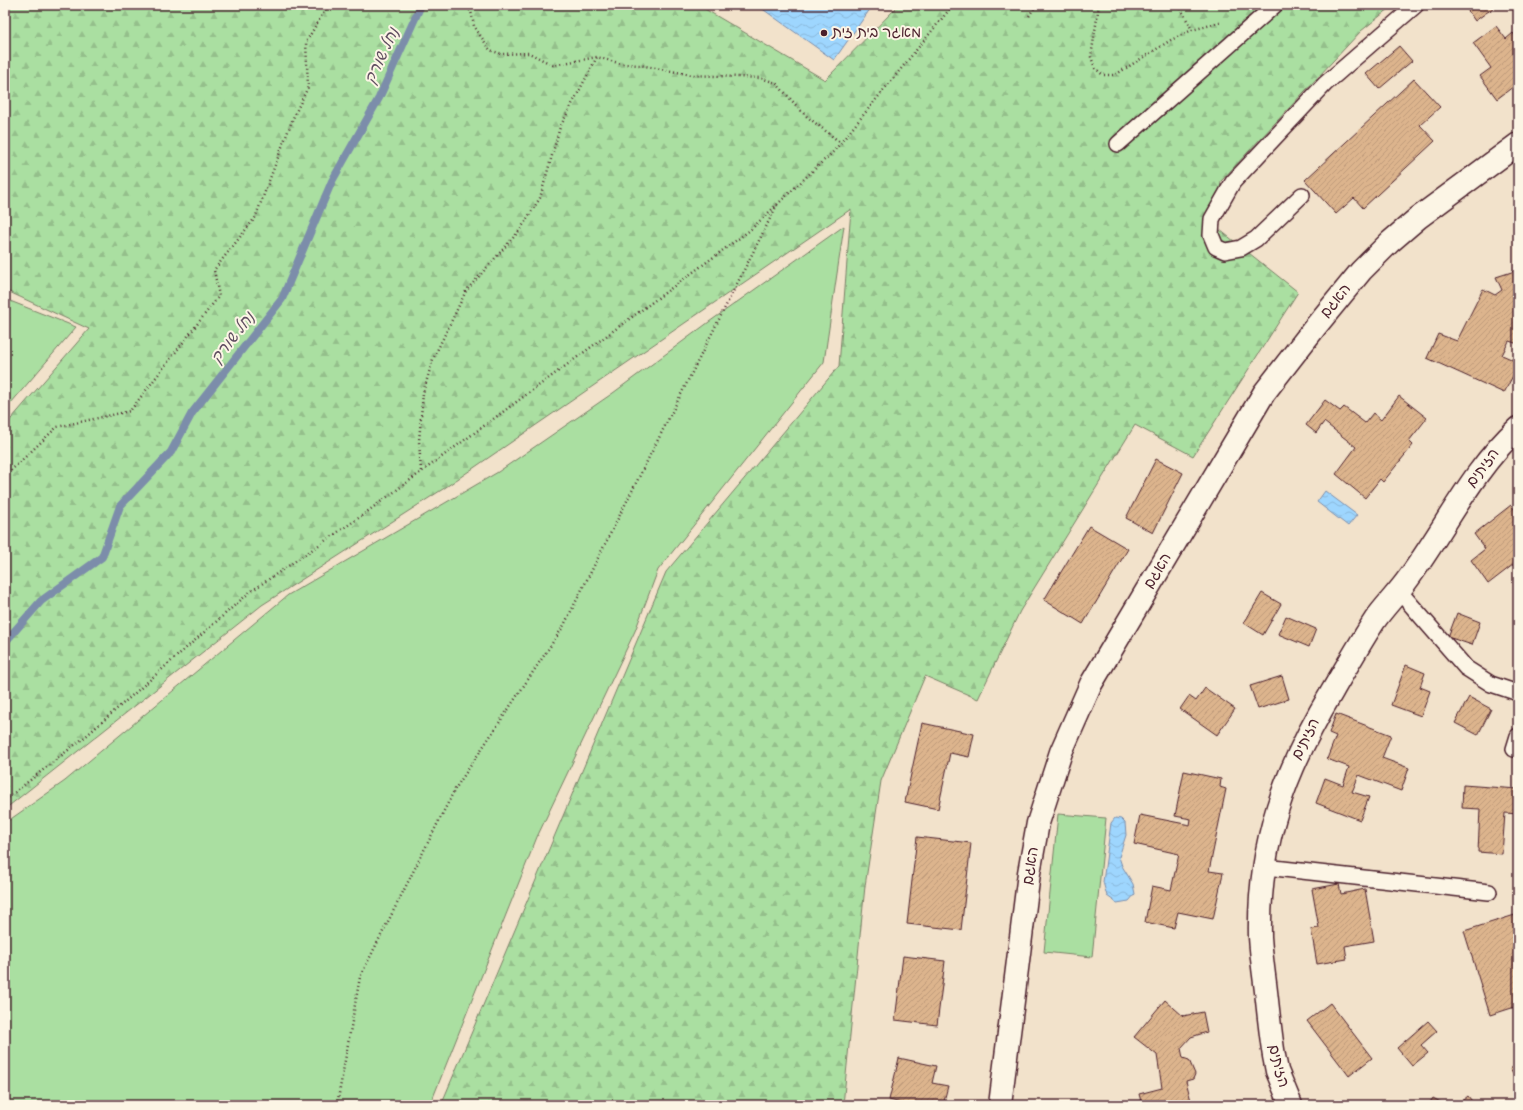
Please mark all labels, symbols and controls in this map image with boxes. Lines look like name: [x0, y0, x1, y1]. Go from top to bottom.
water label: נחל שורק: [360, 23, 405, 87]
place label: מאגר בית זית: [831, 23, 921, 43]
marker: מאגר בית זית: [819, 28, 829, 38]
street label: האגם: [1316, 280, 1356, 322]
water label: נחל שורק: [206, 307, 260, 368]
street label: הזיתים: [1462, 444, 1504, 492]
street label: האגם: [1140, 549, 1176, 593]
street label: הזיתים: [1287, 715, 1325, 763]
street label: האגם: [1018, 845, 1044, 887]
street label: הזיתים: [1263, 1042, 1293, 1090]

